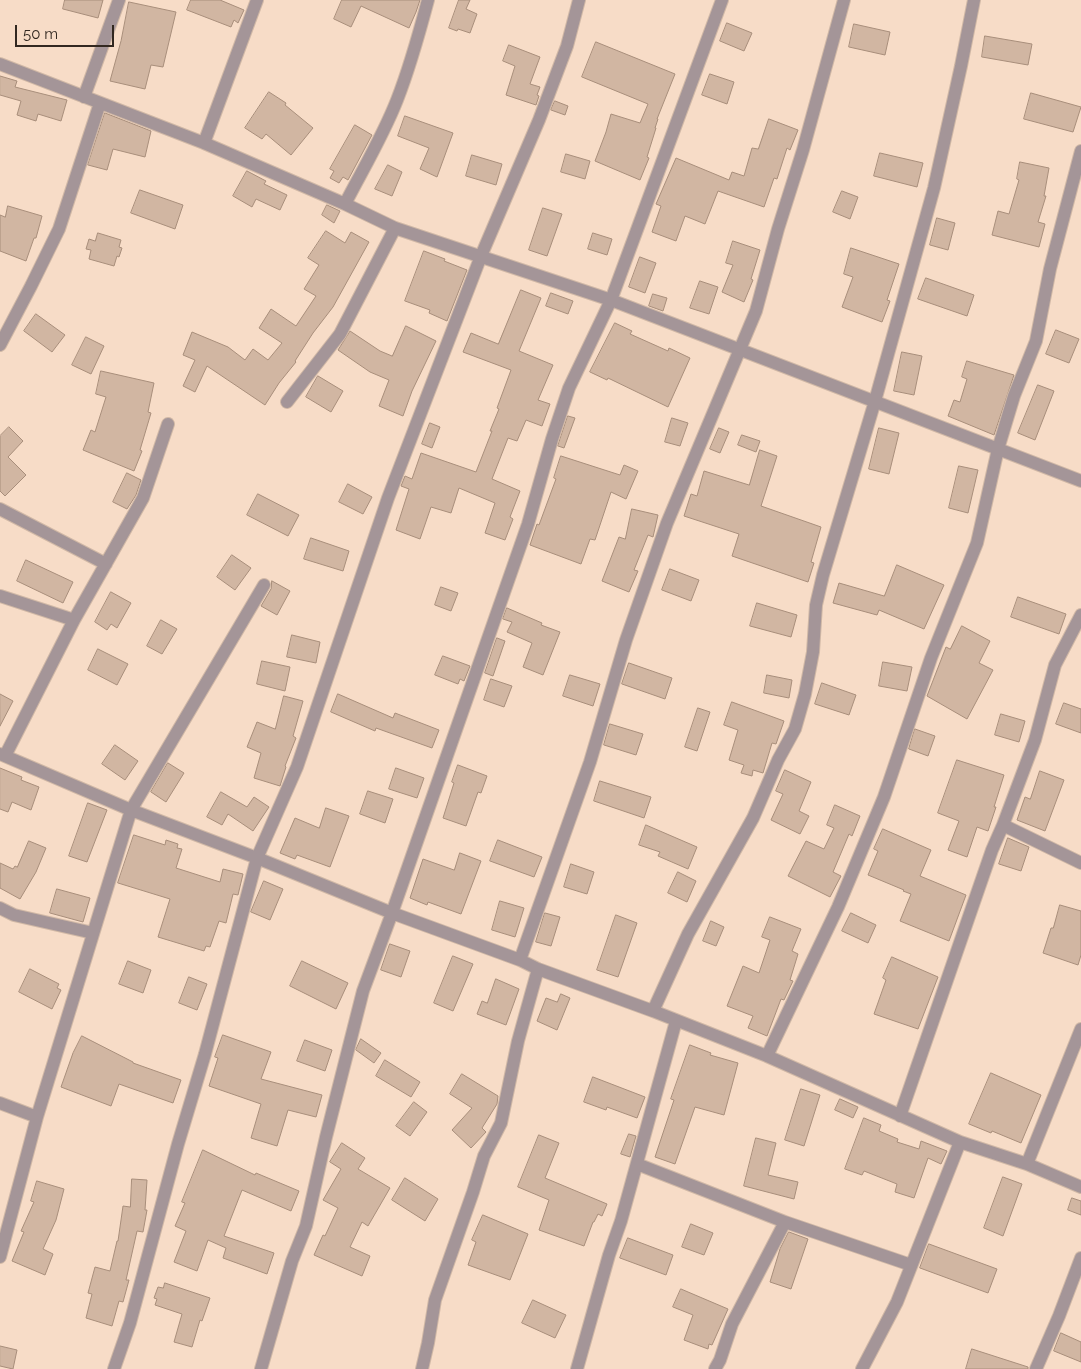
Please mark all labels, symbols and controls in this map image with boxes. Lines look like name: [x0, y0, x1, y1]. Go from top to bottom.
scale bar: [18, 15, 116, 47]
text: 50 m: [23, 25, 58, 43]

